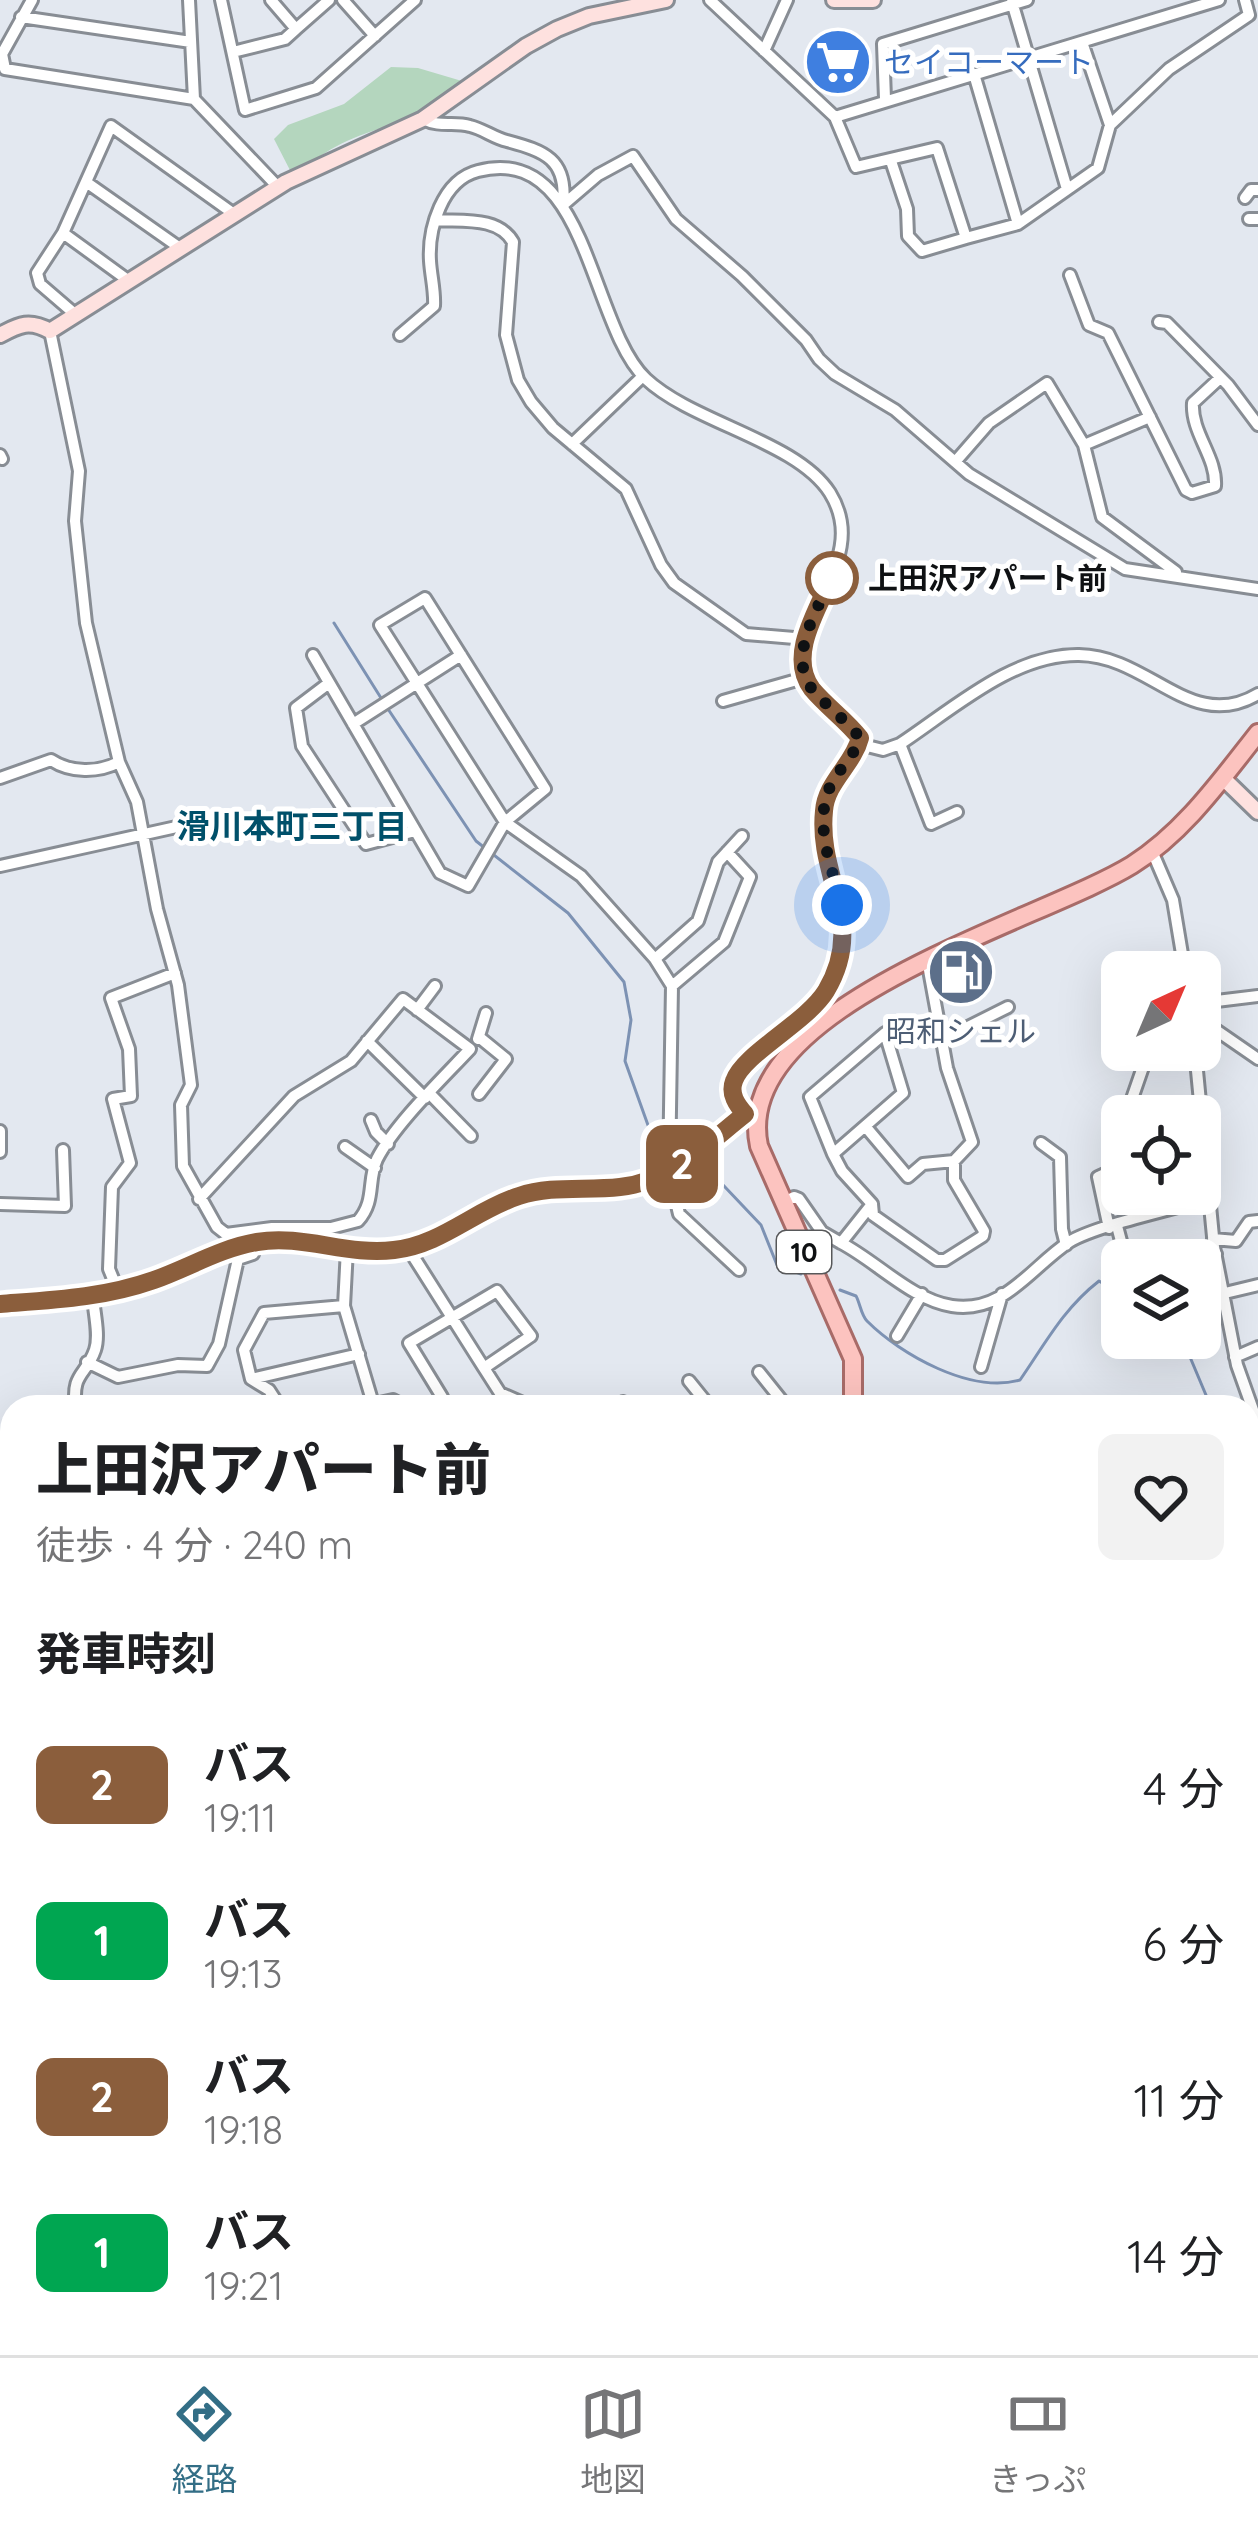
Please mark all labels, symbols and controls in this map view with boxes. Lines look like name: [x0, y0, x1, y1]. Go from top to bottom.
supermarket icon: セイコーマート: [803, 27, 873, 97]
place label: セイコーマート: [884, 43, 1094, 81]
marker: 上田沢アパート前: [807, 553, 857, 603]
place label: 上田沢アパート前: [868, 559, 1107, 597]
district label: 滑川本町三丁目: [177, 805, 408, 846]
your location: [812, 875, 872, 935]
fuel station icon: 昭和シェル: [926, 937, 996, 1007]
north arrow: [1101, 951, 1221, 1071]
map controls: [1101, 951, 1221, 1359]
place label: 昭和シェル: [886, 1012, 1036, 1050]
button: locate: [1101, 1095, 1221, 1215]
line badge: 2: [643, 1125, 721, 1203]
text: 2: [670, 1137, 694, 1190]
road number: 10: [777, 1231, 831, 1273]
button: layers: [1101, 1239, 1221, 1359]
text: 上田沢アパート前: [36, 1433, 491, 1504]
button: heart: [1098, 1434, 1224, 1560]
text: 徒歩 · 4 分 · 240 m: [36, 1520, 353, 1569]
text: 発車時刻: [36, 1625, 216, 1681]
text: バス: [204, 1735, 294, 1791]
text: 2: [90, 1758, 114, 1811]
text: 4 分: [1143, 1760, 1224, 1816]
text: 19:11: [204, 1793, 276, 1842]
text: バス: [204, 1891, 294, 1947]
text: 1: [94, 1914, 110, 1967]
text: 6 分: [1143, 1916, 1224, 1972]
text: 19:13: [204, 1949, 282, 1998]
text: バス: [204, 2047, 294, 2103]
text: 2: [90, 2070, 114, 2123]
text: 11 分: [1133, 2072, 1224, 2128]
text: 19:18: [204, 2105, 283, 2154]
text: バス: [204, 2203, 294, 2259]
text: 1: [94, 2226, 110, 2279]
text: 14 分: [1127, 2228, 1224, 2284]
text: 19:21: [204, 2261, 284, 2310]
tab: 経路: [171, 2381, 237, 2501]
tab: 地図: [580, 2381, 646, 2501]
tab: きっぷ: [989, 2381, 1087, 2501]

